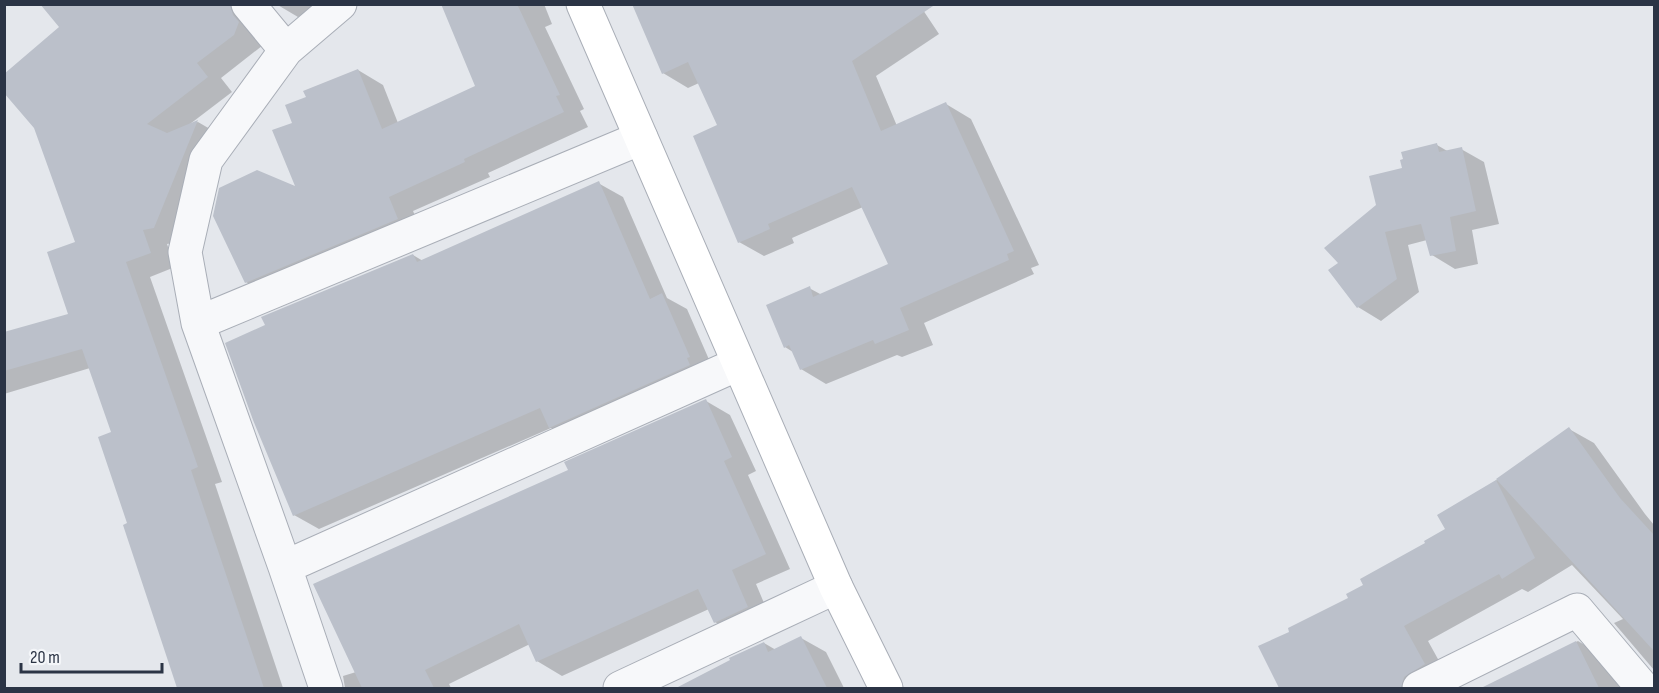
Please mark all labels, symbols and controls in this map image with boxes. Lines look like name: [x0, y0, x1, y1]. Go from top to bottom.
scale bar: [21, 636, 162, 674]
text: 20 m: [30, 647, 60, 668]

